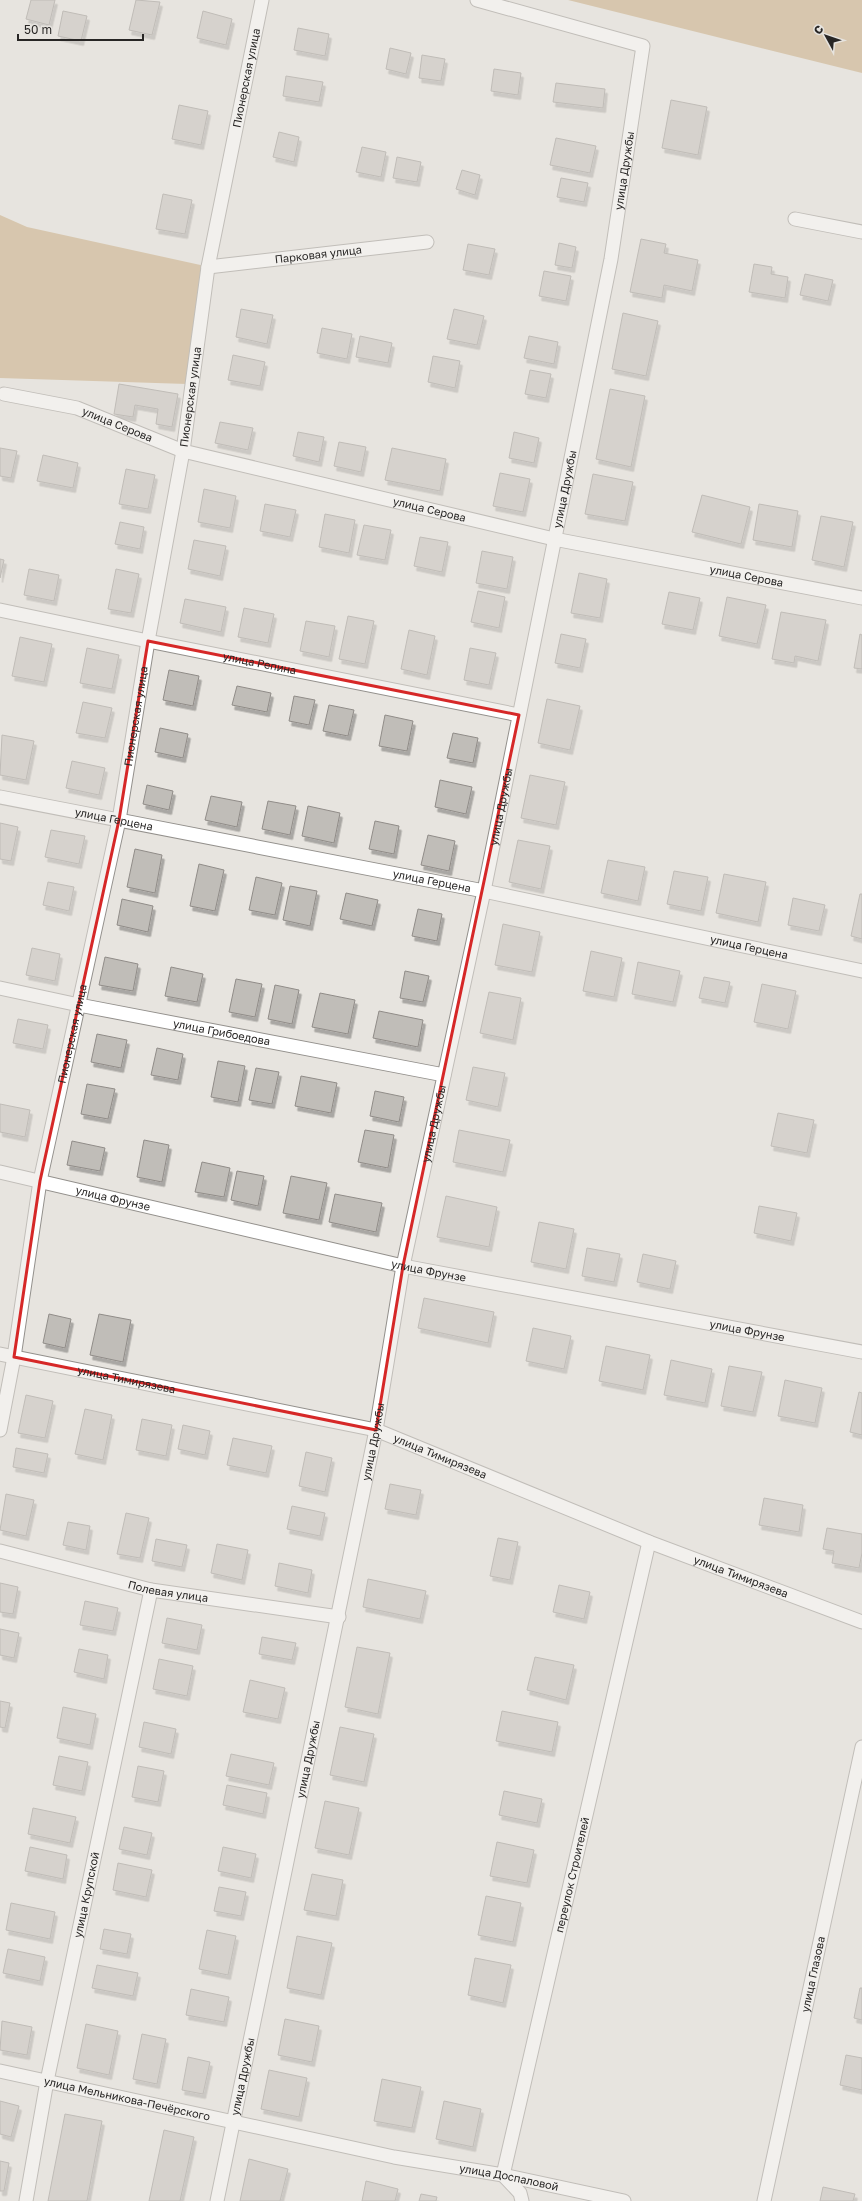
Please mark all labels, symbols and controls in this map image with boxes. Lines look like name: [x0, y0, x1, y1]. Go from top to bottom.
scale bar: [18, 16, 143, 42]
north arrow: [806, 16, 846, 56]
text: 50 m: [24, 22, 52, 37]
text: С: [810, 22, 826, 36]
street label: Пионерская улица: [229, 27, 262, 129]
street label: улица Дружбы: [611, 131, 636, 211]
street label: Парковая улица: [274, 242, 363, 265]
street label: Пионерская улица: [177, 346, 203, 448]
street label: улица Серова: [81, 404, 155, 444]
street label: улица Дружбы: [550, 449, 578, 529]
street label: улица Серова: [392, 494, 467, 524]
street label: улица Серова: [709, 562, 784, 589]
street label: улица Репина: [222, 649, 298, 676]
street label: Пионерская улица: [121, 665, 150, 767]
street label: улица Дружбы: [486, 767, 515, 847]
street label: улица Герцена: [74, 805, 154, 833]
street label: улица Герцена: [392, 866, 472, 894]
street label: улица Герцена: [709, 932, 789, 961]
street label: Пионерская улица: [55, 983, 89, 1084]
street label: улица Грибоедова: [172, 1016, 271, 1048]
street label: улица Дружбы: [419, 1084, 448, 1164]
street label: улица Фрунзе: [75, 1183, 152, 1213]
street label: улица Фрунзе: [390, 1256, 467, 1284]
street label: улица Фрунзе: [709, 1317, 786, 1343]
street label: улица Тимирязева: [76, 1363, 177, 1395]
street label: улица Дружбы: [359, 1402, 386, 1482]
street label: улица Тимирязева: [392, 1431, 489, 1481]
street label: улица Тимирязева: [692, 1552, 790, 1600]
street label: Полевая улица: [127, 1577, 209, 1604]
street label: улица Дружбы: [293, 1719, 322, 1799]
street label: переулок Строителей: [552, 1816, 591, 1934]
street label: улица Крупской: [70, 1851, 101, 1939]
street label: улица Глазова: [798, 1935, 827, 2013]
street label: улица Дружбы: [228, 2036, 257, 2117]
street label: улица Мельникова-Печёрского: [43, 2074, 212, 2123]
street label: улица Доспаловой: [458, 2161, 560, 2193]

